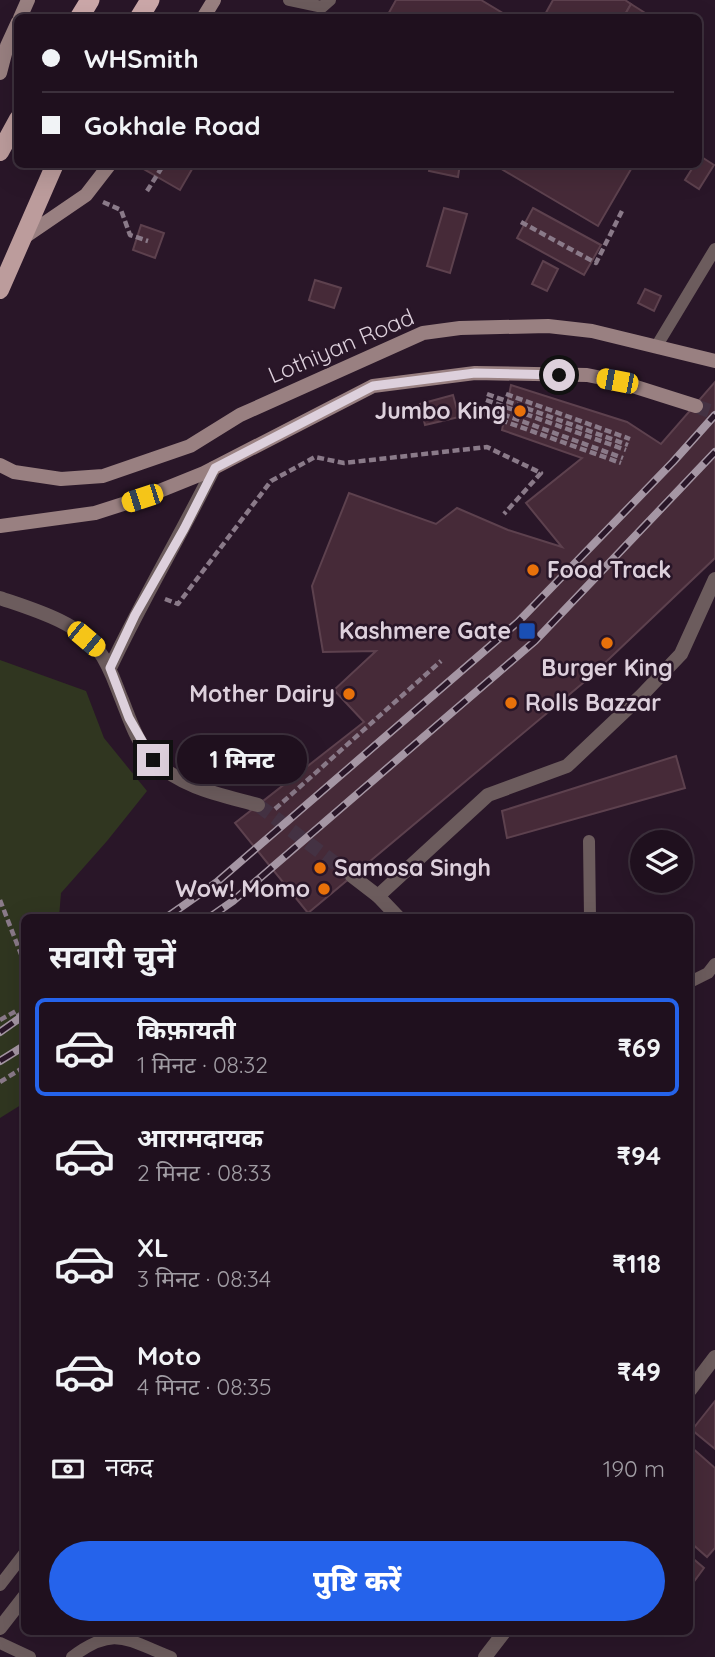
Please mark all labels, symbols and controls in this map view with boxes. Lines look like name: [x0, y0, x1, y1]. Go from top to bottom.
text: WHSmith: [84, 42, 199, 75]
text: Gokhale Road: [84, 109, 261, 142]
street label: Lothiyan Road: [264, 302, 418, 389]
route start: [543, 359, 575, 391]
car: [595, 367, 640, 395]
place label: Jumbo King: [374, 396, 506, 425]
marker: Jumbo King: [512, 403, 528, 419]
car: [119, 482, 166, 514]
place label: Food Track: [547, 555, 671, 584]
marker: Food Track: [525, 562, 541, 578]
place label: Kashmere Gate: [339, 616, 511, 645]
car: [64, 617, 109, 661]
marker: Kashmere Gate: [517, 621, 537, 641]
marker: Burger King: [599, 635, 615, 651]
place label: Burger King: [541, 653, 673, 682]
place label: Mother Dairy: [189, 679, 335, 708]
marker: Mother Dairy: [341, 686, 357, 702]
place label: Rolls Bazzar: [525, 688, 661, 717]
marker: Rolls Bazzar: [503, 695, 519, 711]
callout: 1 मिनट: [178, 736, 307, 784]
route end: [137, 744, 169, 776]
text: 1 मिनट: [210, 745, 274, 774]
map controls: [630, 830, 693, 893]
button: layers: [630, 830, 693, 893]
place label: Samosa Singh: [334, 853, 491, 882]
marker: Samosa Singh: [312, 860, 328, 876]
place label: Wow! Momo: [175, 874, 310, 903]
marker: Wow! Momo: [316, 881, 332, 897]
text: सवारी चुनें: [49, 936, 176, 976]
text: किफ़ायती: [137, 1013, 236, 1046]
icon: car: [53, 1016, 116, 1079]
text: ₹69: [617, 1031, 661, 1064]
text: 1 मिनट · 08:32: [137, 1050, 268, 1079]
text: आरामदायक: [137, 1121, 263, 1154]
icon: car: [53, 1124, 116, 1187]
text: ₹94: [617, 1139, 661, 1172]
text: 2 मिनट · 08:33: [137, 1158, 272, 1187]
text: XL: [137, 1231, 169, 1264]
icon: car: [53, 1232, 116, 1295]
text: ₹118: [612, 1247, 661, 1280]
text: 3 मिनट · 08:34: [137, 1264, 271, 1293]
text: Moto: [137, 1339, 201, 1372]
icon: car: [53, 1340, 116, 1403]
text: ₹49: [617, 1355, 661, 1388]
text: 4 मिनट · 08:35: [137, 1372, 272, 1401]
icon: cash: [49, 1450, 87, 1488]
text: नकद: [105, 1450, 153, 1483]
text: 190 m: [603, 1454, 665, 1483]
button: पुष्टि करें: [49, 1541, 665, 1621]

